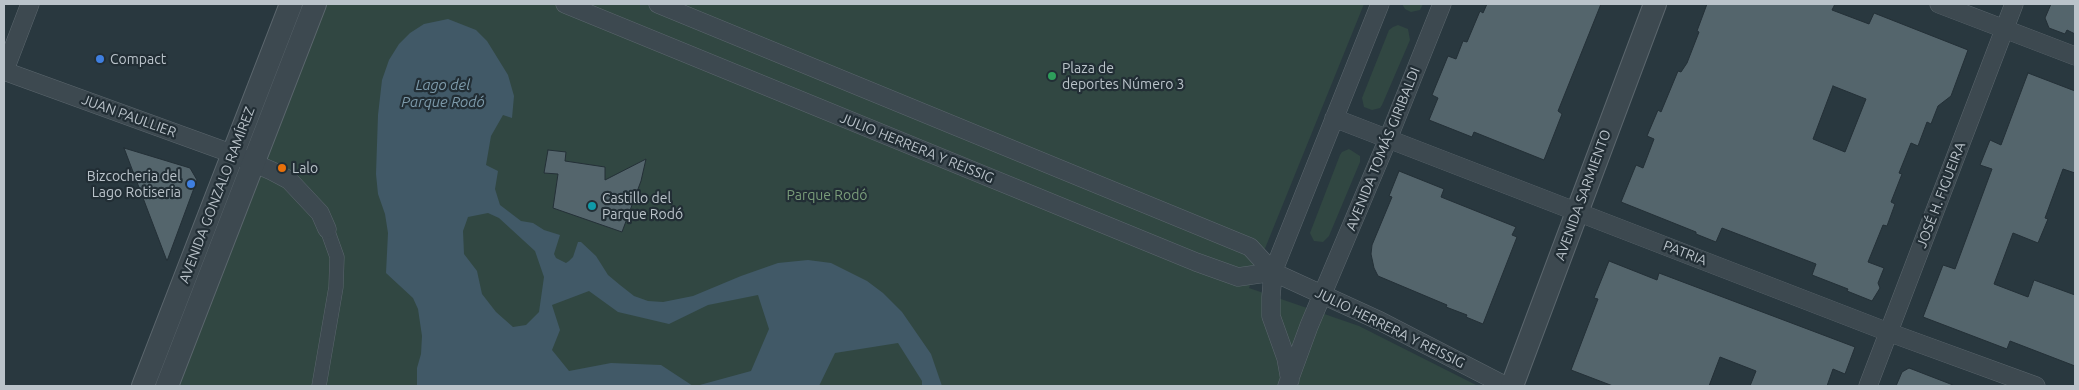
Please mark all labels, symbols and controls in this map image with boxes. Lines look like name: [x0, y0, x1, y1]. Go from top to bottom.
place label: Compact: [110, 51, 166, 67]
marker: Compact: [94, 53, 106, 65]
place label: Plaza de deportes Número 3: [1062, 60, 1184, 92]
street label: AVENIDA TOMÁS GIRIBALDI: [1342, 65, 1424, 233]
marker: Plaza de deportes Número 3: [1046, 70, 1058, 82]
water label: Lago del Parque Rodó: [401, 76, 485, 111]
street label: JUAN PAULLIER: [79, 91, 179, 141]
street label: AVENIDA GONZALO RAMÍREZ: [176, 105, 258, 285]
street label: JULIO HERRERA Y REISSIG: [838, 109, 996, 187]
street label: AVENIDA SARMIENTO: [1552, 127, 1614, 263]
street label: JOSÉ H. FIGUEIRA: [1913, 140, 1969, 250]
place label: Lalo: [292, 160, 318, 176]
marker: Lalo: [276, 162, 288, 174]
place label: Bizcocheria del Lago Rotiseria: [87, 168, 181, 200]
marker: Bizcocheria del Lago Rotiseria: [185, 178, 197, 190]
park label: Parque Rodó: [786, 187, 868, 203]
place label: Castillo del Parque Rodó: [602, 190, 683, 222]
marker: Castillo del Parque Rodó: [586, 200, 598, 212]
street label: PATRIA: [1661, 237, 1709, 269]
street label: JULIO HERRERA Y REISSIG: [1312, 284, 1468, 372]

